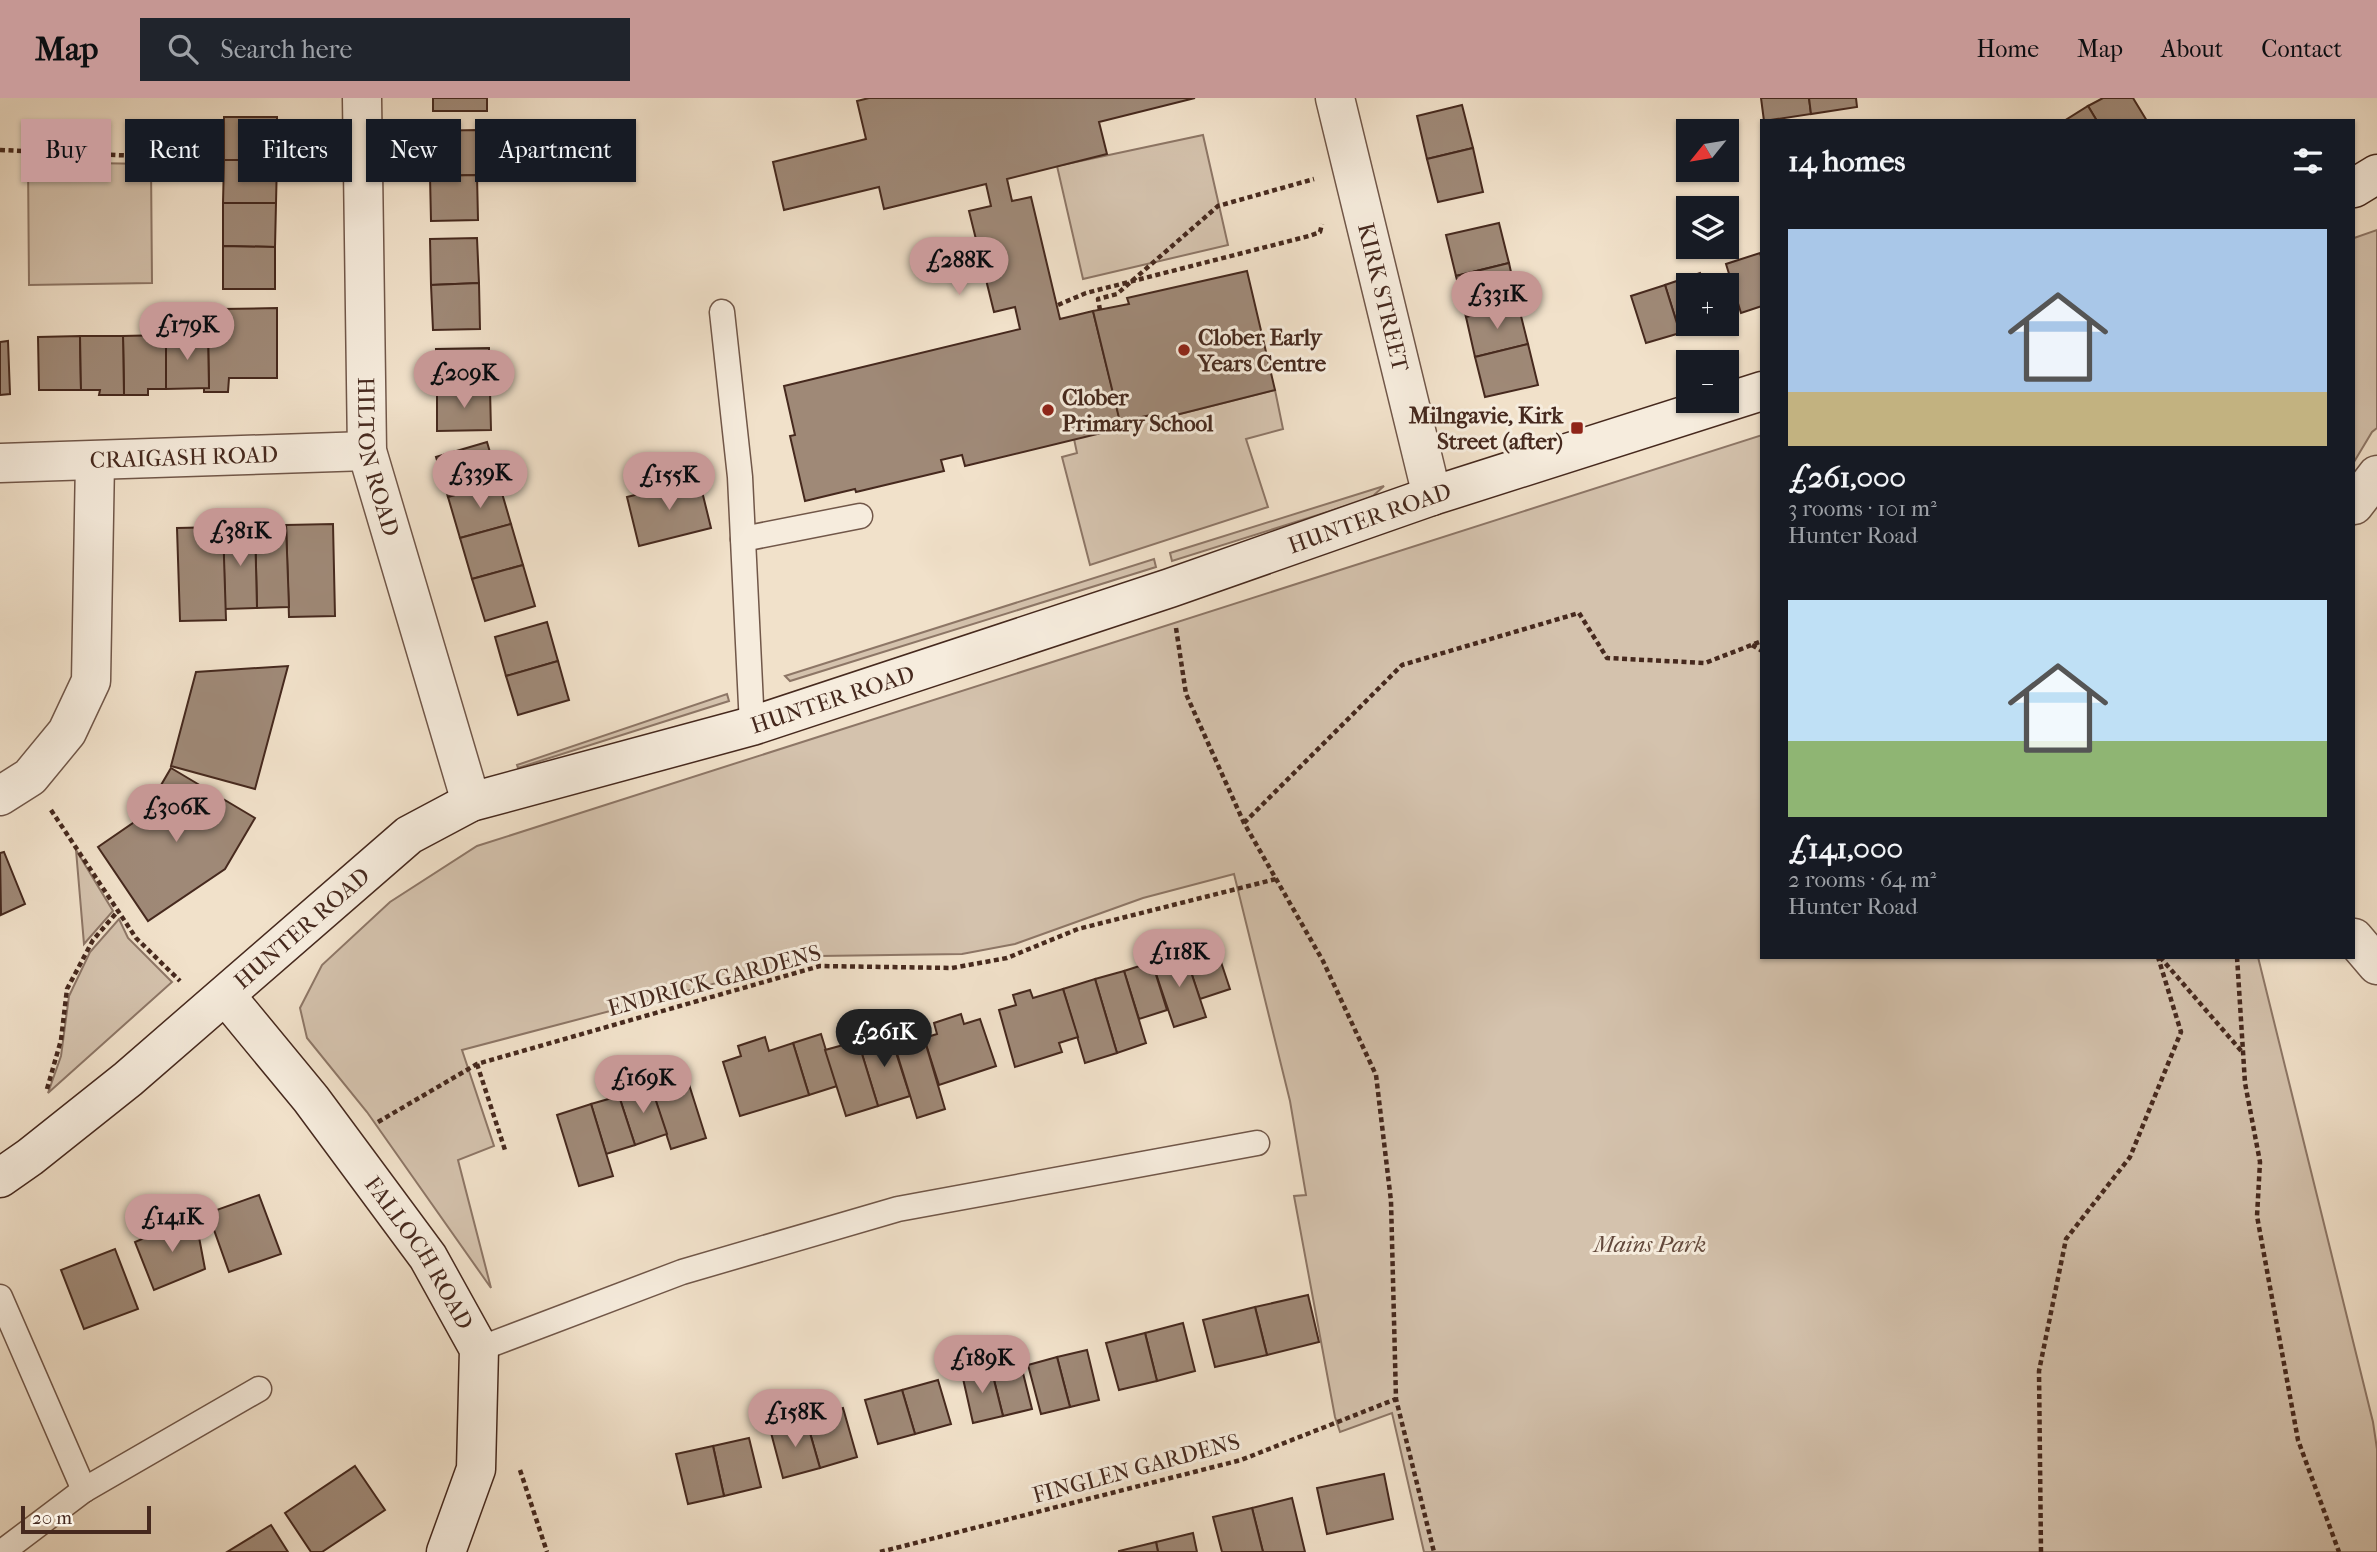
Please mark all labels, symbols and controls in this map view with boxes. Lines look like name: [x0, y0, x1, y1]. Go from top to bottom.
search box: [140, 18, 630, 81]
text: Map: [35, 30, 98, 69]
icon: search: [164, 30, 202, 68]
text: Search here: [220, 34, 352, 65]
text: Home: [1977, 35, 2039, 63]
text: Map: [2077, 35, 2123, 63]
text: About: [2161, 35, 2223, 63]
text: Contact: [2261, 35, 2342, 63]
chip: Buy: [21, 119, 111, 182]
chip: Rent: [125, 119, 224, 182]
chip: Filters: [238, 119, 352, 182]
chip: New: [366, 119, 461, 182]
chip: Apartment: [475, 119, 636, 182]
north arrow: [1676, 119, 1740, 182]
map controls: [1676, 119, 1739, 413]
icon: filters: [2289, 142, 2327, 180]
text: 14 homes: [1788, 144, 1905, 179]
button: layers: [1676, 196, 1739, 259]
street label: KIRK STREET: [1352, 220, 1414, 375]
pin: £288K: [910, 238, 1008, 297]
text: £288K: [925, 246, 993, 273]
pin: £331K: [1448, 272, 1546, 331]
button: +: [1676, 273, 1739, 336]
icon: home: [1995, 274, 2121, 400]
text: £331K: [1467, 280, 1527, 307]
pin: £179K: [138, 302, 236, 362]
text: £179K: [155, 311, 219, 338]
place label: Clober Early Years Centre: [1197, 324, 1327, 377]
marker: Clober Early Years Centre: [1176, 342, 1192, 358]
pin: £209K: [415, 350, 513, 410]
button: −: [1676, 350, 1739, 413]
text: £209K: [430, 359, 498, 386]
street label: HILTON ROAD: [352, 377, 404, 539]
place label: Clober Primary School: [1062, 384, 1214, 437]
marker: Clober Primary School: [1040, 402, 1056, 418]
place label: Milngavie, Kirk Street (after): [1409, 402, 1564, 455]
marker: Milngavie, Kirk Street (after): [1569, 420, 1585, 436]
street label: CRAIGASH ROAD: [89, 441, 279, 474]
pin: £339K: [431, 450, 529, 510]
pin: £155K: [620, 452, 718, 512]
text: £339K: [449, 459, 512, 486]
text: £261,000: [1788, 460, 1906, 495]
text: £155K: [639, 461, 699, 488]
street label: HUNTER ROAD: [1285, 478, 1455, 559]
text: 3 rooms · 101 m²: [1788, 495, 1937, 522]
pin: £381K: [191, 508, 289, 568]
text: £381K: [209, 517, 271, 544]
text: Hunter Road: [1788, 522, 1918, 549]
icon: home: [1995, 645, 2121, 771]
street label: HUNTER ROAD: [747, 660, 918, 740]
pin: £306K: [127, 784, 225, 844]
text: £306K: [143, 793, 209, 820]
text: £141,000: [1788, 831, 1903, 866]
street label: HUNTER ROAD: [229, 862, 376, 995]
text: 2 rooms · 64 m²: [1788, 866, 1936, 893]
text: Hunter Road: [1788, 893, 1918, 920]
pin: £118K: [1130, 930, 1228, 989]
text: £118K: [1149, 938, 1209, 965]
street label: ENDRICK GARDENS: [605, 939, 824, 1022]
pin: £261K: [835, 1010, 933, 1069]
text: £261K: [852, 1018, 916, 1045]
pin: £169K: [594, 1056, 692, 1115]
text: £169K: [611, 1064, 675, 1091]
street label: FALLOCH ROAD: [359, 1171, 479, 1334]
pin: £141K: [123, 1194, 221, 1254]
text: £141K: [141, 1203, 203, 1230]
park label: Mains Park: [1592, 1231, 1706, 1258]
pin: £189K: [933, 1336, 1031, 1395]
text: £189K: [950, 1344, 1014, 1371]
pin: £158K: [746, 1390, 844, 1449]
text: £158K: [764, 1398, 826, 1425]
street label: FINGLEN GARDENS: [1030, 1428, 1243, 1509]
scale bar: [21, 1503, 150, 1535]
text: 20 m: [32, 1507, 72, 1529]

